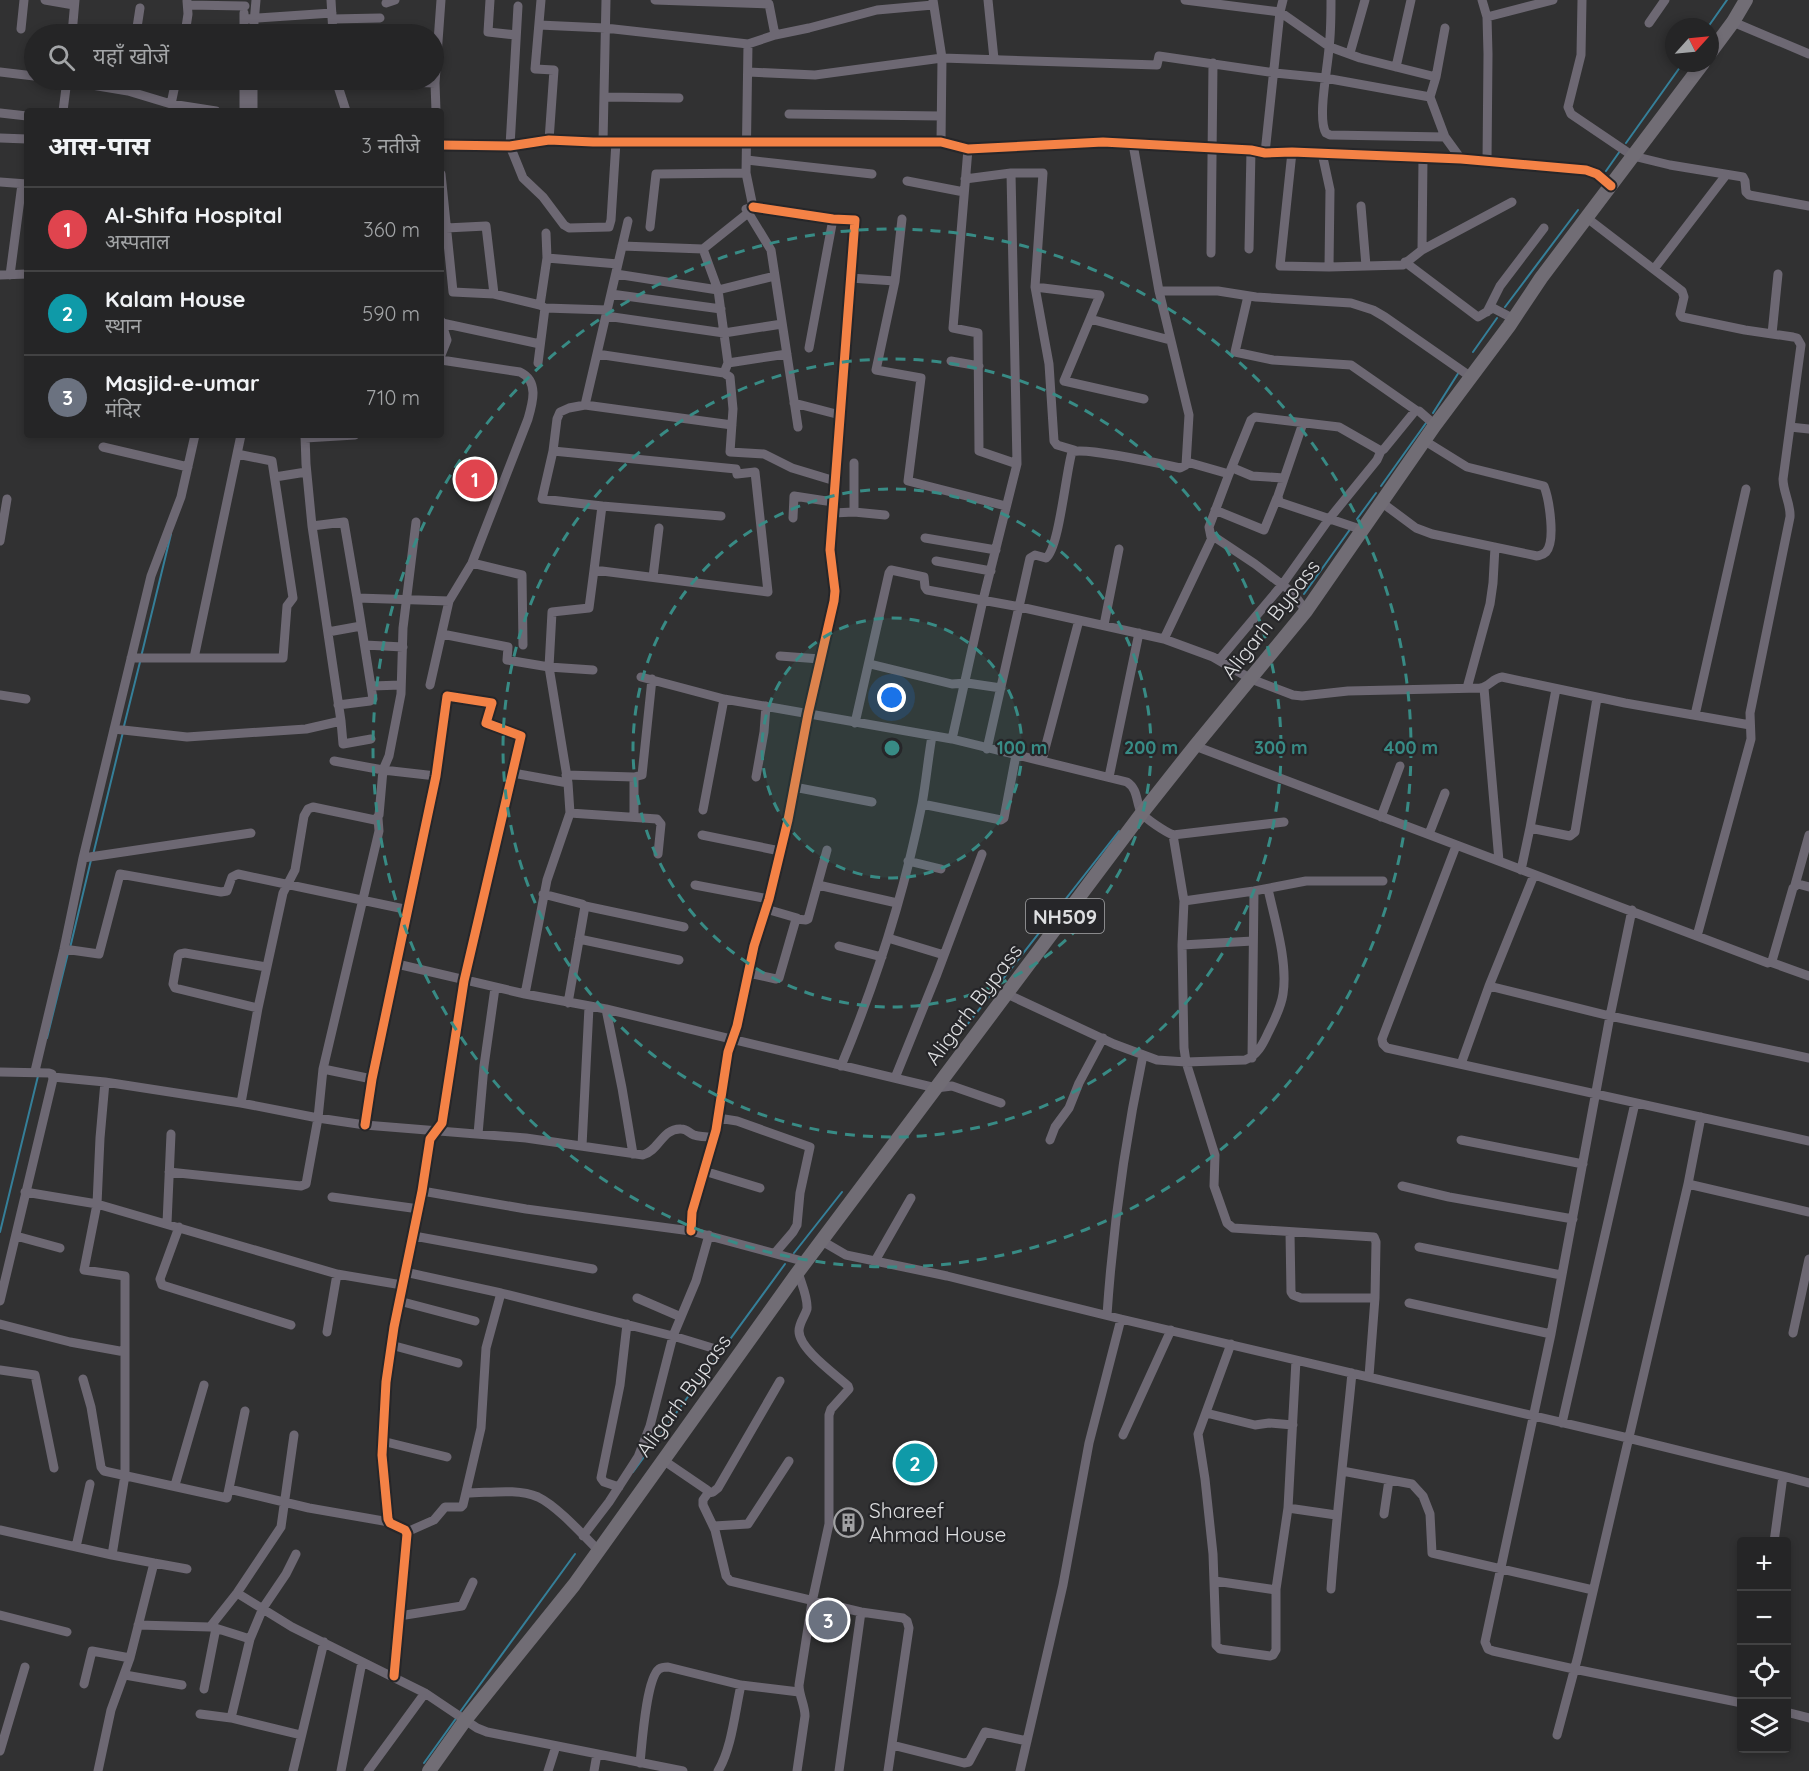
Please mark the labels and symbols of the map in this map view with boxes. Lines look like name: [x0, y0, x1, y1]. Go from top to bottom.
north arrow: [1665, 18, 1719, 72]
pin: 1: [456, 456, 494, 502]
street label: Aligarh Bypass: [1215, 554, 1325, 684]
your location: [877, 683, 906, 712]
text: 100 m: [997, 736, 1047, 759]
text: 200 m: [1124, 736, 1178, 759]
text: 300 m: [1254, 736, 1308, 759]
text: 400 m: [1384, 736, 1438, 759]
centre of rings: [882, 738, 902, 758]
road number: NH509: [1026, 899, 1104, 933]
street label: Aligarh Bypass: [919, 938, 1027, 1070]
street label: Aligarh Bypass: [630, 1329, 736, 1461]
pin: 2: [896, 1440, 934, 1486]
place label: Shareef Ahmad House: [869, 1497, 1006, 1547]
building icon: Shareef Ahmad House: [832, 1506, 864, 1538]
pin: 3: [808, 1598, 848, 1642]

